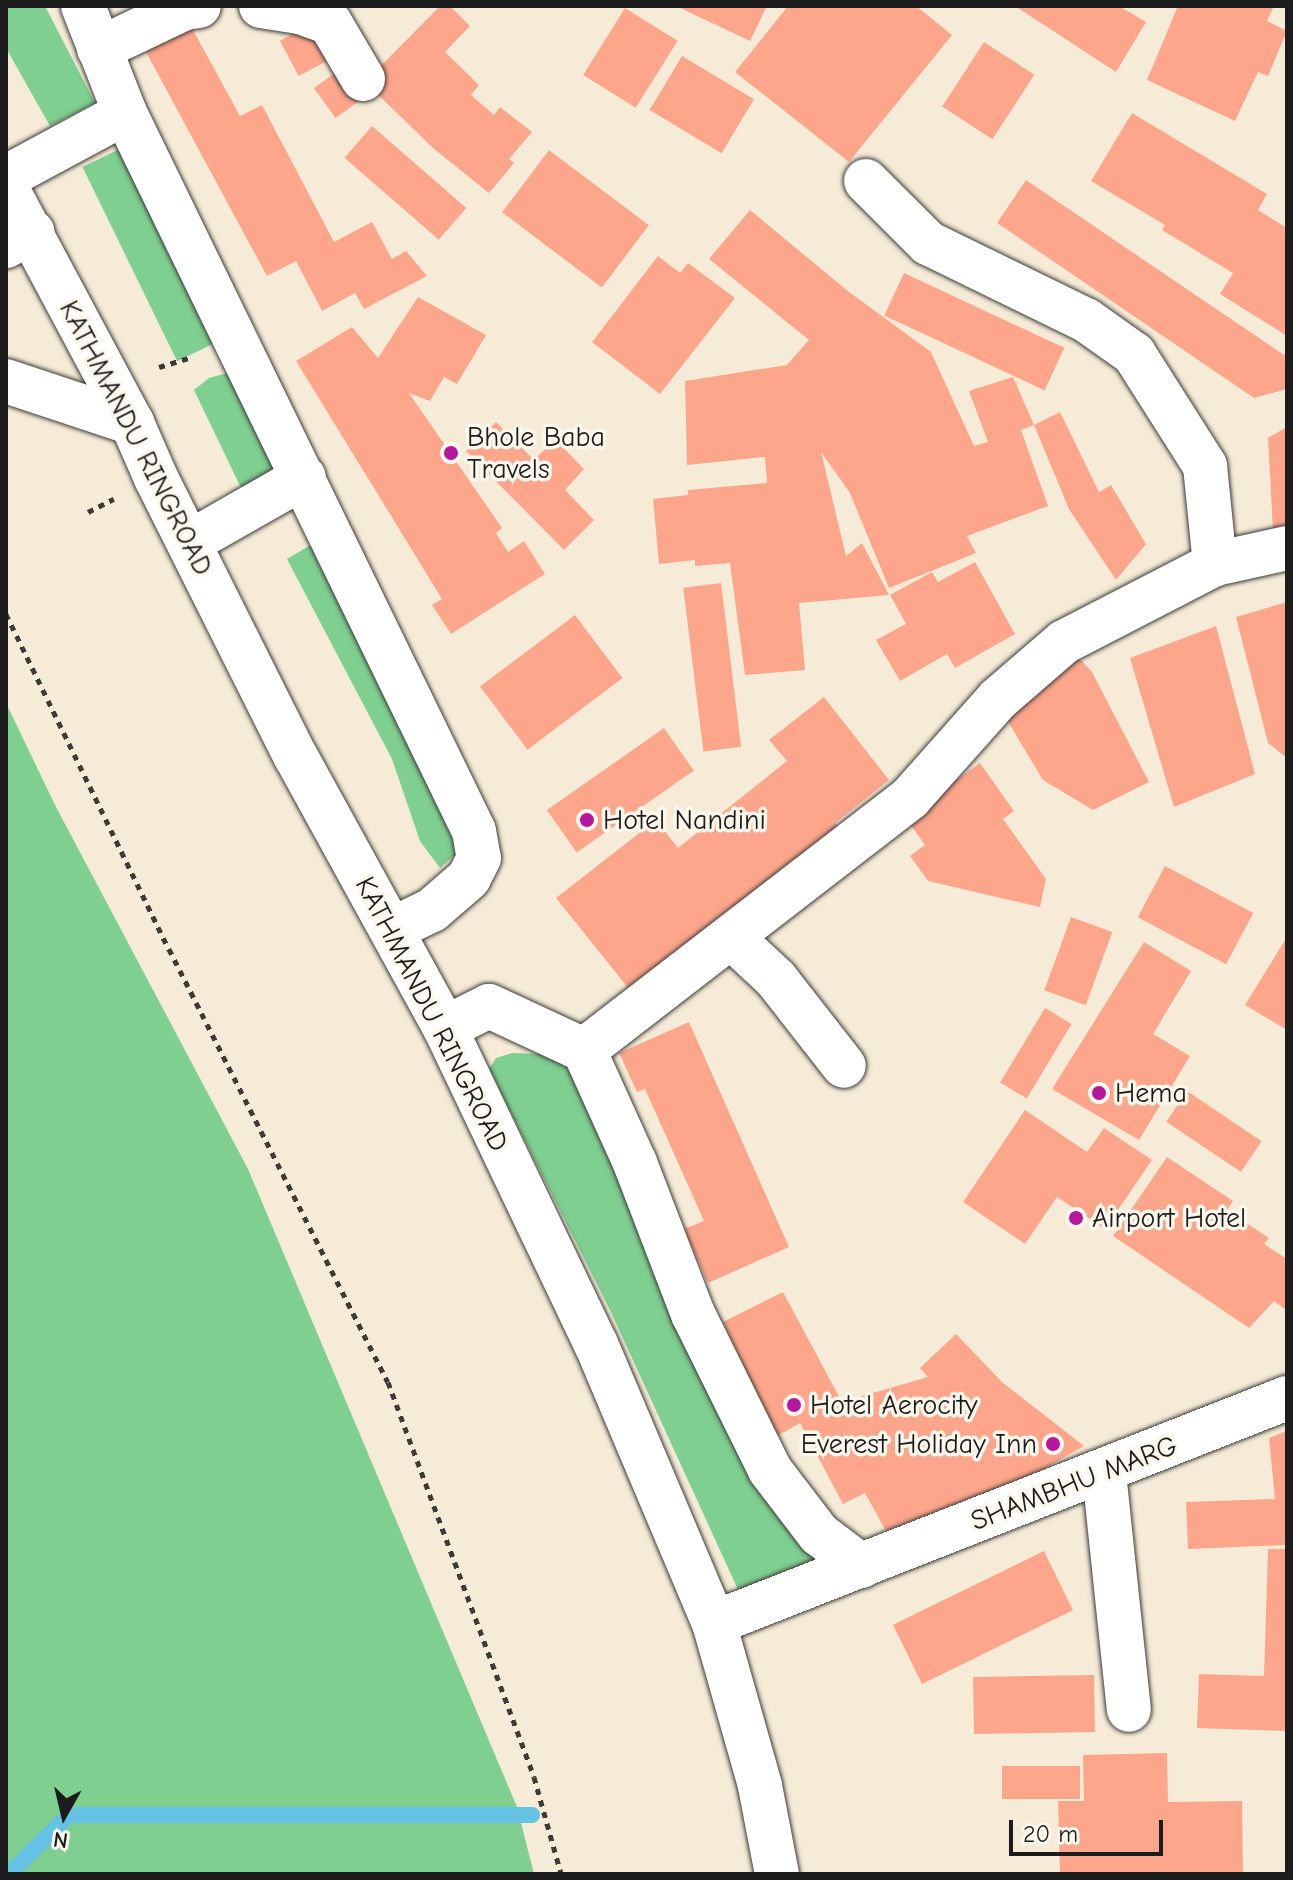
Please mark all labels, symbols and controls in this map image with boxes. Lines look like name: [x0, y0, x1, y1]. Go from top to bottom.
street label: KATHMANDU RINGROAD: [52, 295, 220, 581]
place label: Bhole Baba Travels: [467, 420, 605, 486]
marker: Bhole Baba Travels: [442, 444, 460, 462]
place label: Hotel Nandini: [603, 803, 766, 837]
marker: Hotel Nandini: [578, 811, 596, 829]
street label: KATHMANDU RINGROAD: [348, 871, 516, 1157]
place label: Hema: [1115, 1076, 1187, 1110]
marker: Hema: [1090, 1084, 1108, 1102]
place label: Airport Hotel: [1092, 1201, 1246, 1235]
marker: Airport Hotel: [1067, 1209, 1085, 1227]
place label: Hotel Aerocity: [810, 1388, 978, 1422]
marker: Hotel Aerocity: [785, 1396, 803, 1414]
place label: Everest Holiday Inn: [801, 1427, 1037, 1461]
street label: SHAMBHU MARG: [966, 1428, 1182, 1538]
marker: Everest Holiday Inn: [1044, 1435, 1062, 1453]
north arrow: [24, 1776, 104, 1856]
scale bar: [1013, 1804, 1167, 1854]
text: 20 m: [1023, 1820, 1078, 1848]
text: N: [52, 1826, 70, 1854]

